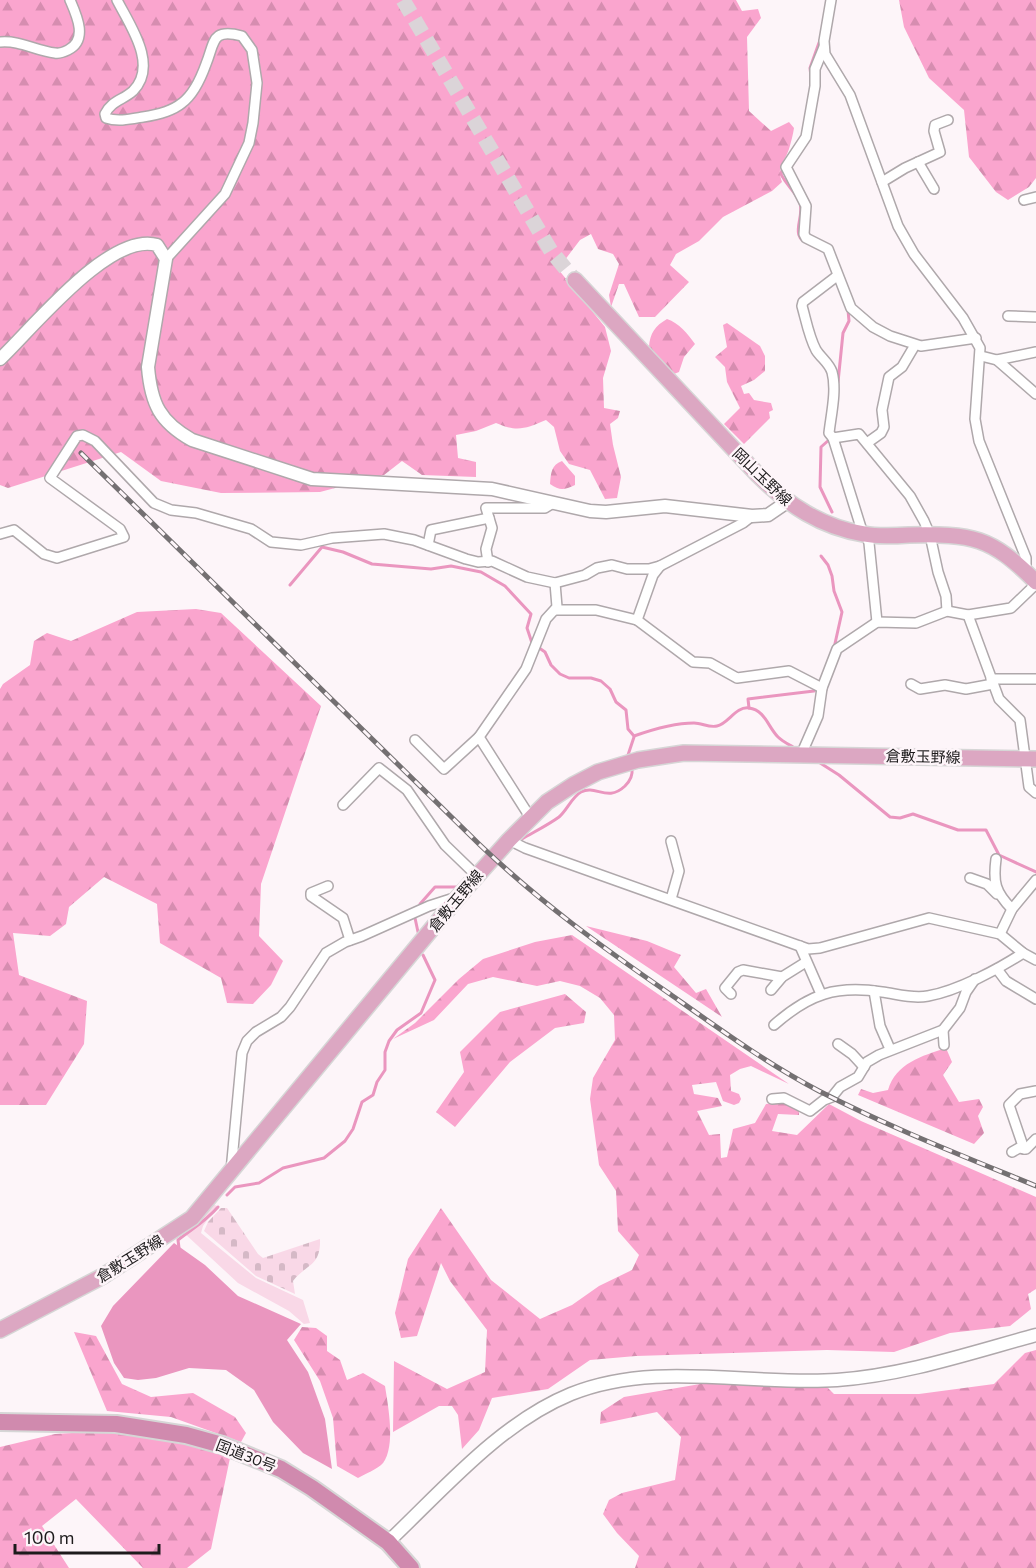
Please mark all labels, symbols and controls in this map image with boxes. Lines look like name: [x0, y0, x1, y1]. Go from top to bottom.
street label: 岡山玉野線: [729, 444, 796, 509]
street label: 倉敷玉野線: [885, 746, 961, 766]
street label: 倉敷玉野線: [424, 866, 486, 935]
street label: 倉敷玉野線: [93, 1231, 166, 1286]
street label: 国道30号: [214, 1435, 279, 1475]
scale bar: [15, 1517, 159, 1555]
text: 100 m: [24, 1526, 74, 1548]

